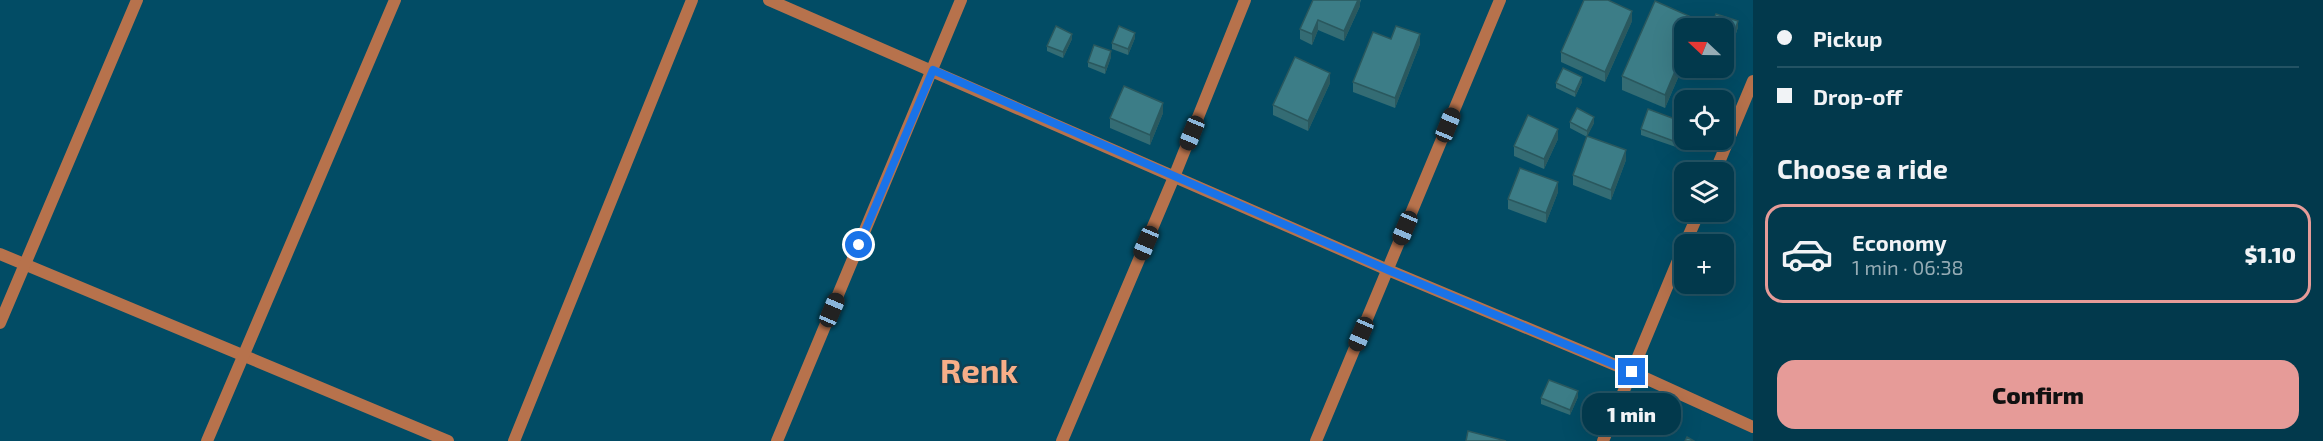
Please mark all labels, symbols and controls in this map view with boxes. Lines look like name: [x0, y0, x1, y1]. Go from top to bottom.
north arrow: [1674, 18, 1734, 78]
map controls: [1674, 18, 1734, 294]
text: Pickup: [1813, 25, 1882, 51]
text: Drop-off: [1813, 83, 1902, 109]
button: locate: [1674, 90, 1734, 150]
car: [1433, 105, 1463, 145]
car: [1177, 113, 1207, 153]
text: Choose a ride: [1777, 152, 1948, 184]
button: layers: [1674, 162, 1734, 222]
car: [1390, 208, 1420, 248]
car: [1131, 223, 1161, 263]
icon: car: [1780, 227, 1834, 281]
text: Economy: [1852, 229, 1947, 255]
route start: [845, 231, 872, 258]
button: +: [1674, 234, 1734, 294]
text: $1.10: [2244, 241, 2296, 267]
text: 1 min · 06:38: [1852, 255, 1964, 279]
car: [817, 290, 847, 330]
car: [1346, 314, 1376, 354]
district label: Renk: [940, 350, 1019, 390]
route end: [1618, 358, 1645, 385]
button: Confirm: [1777, 360, 2299, 429]
callout: 1 min: [1582, 393, 1682, 435]
text: 1 min: [1607, 402, 1656, 426]

